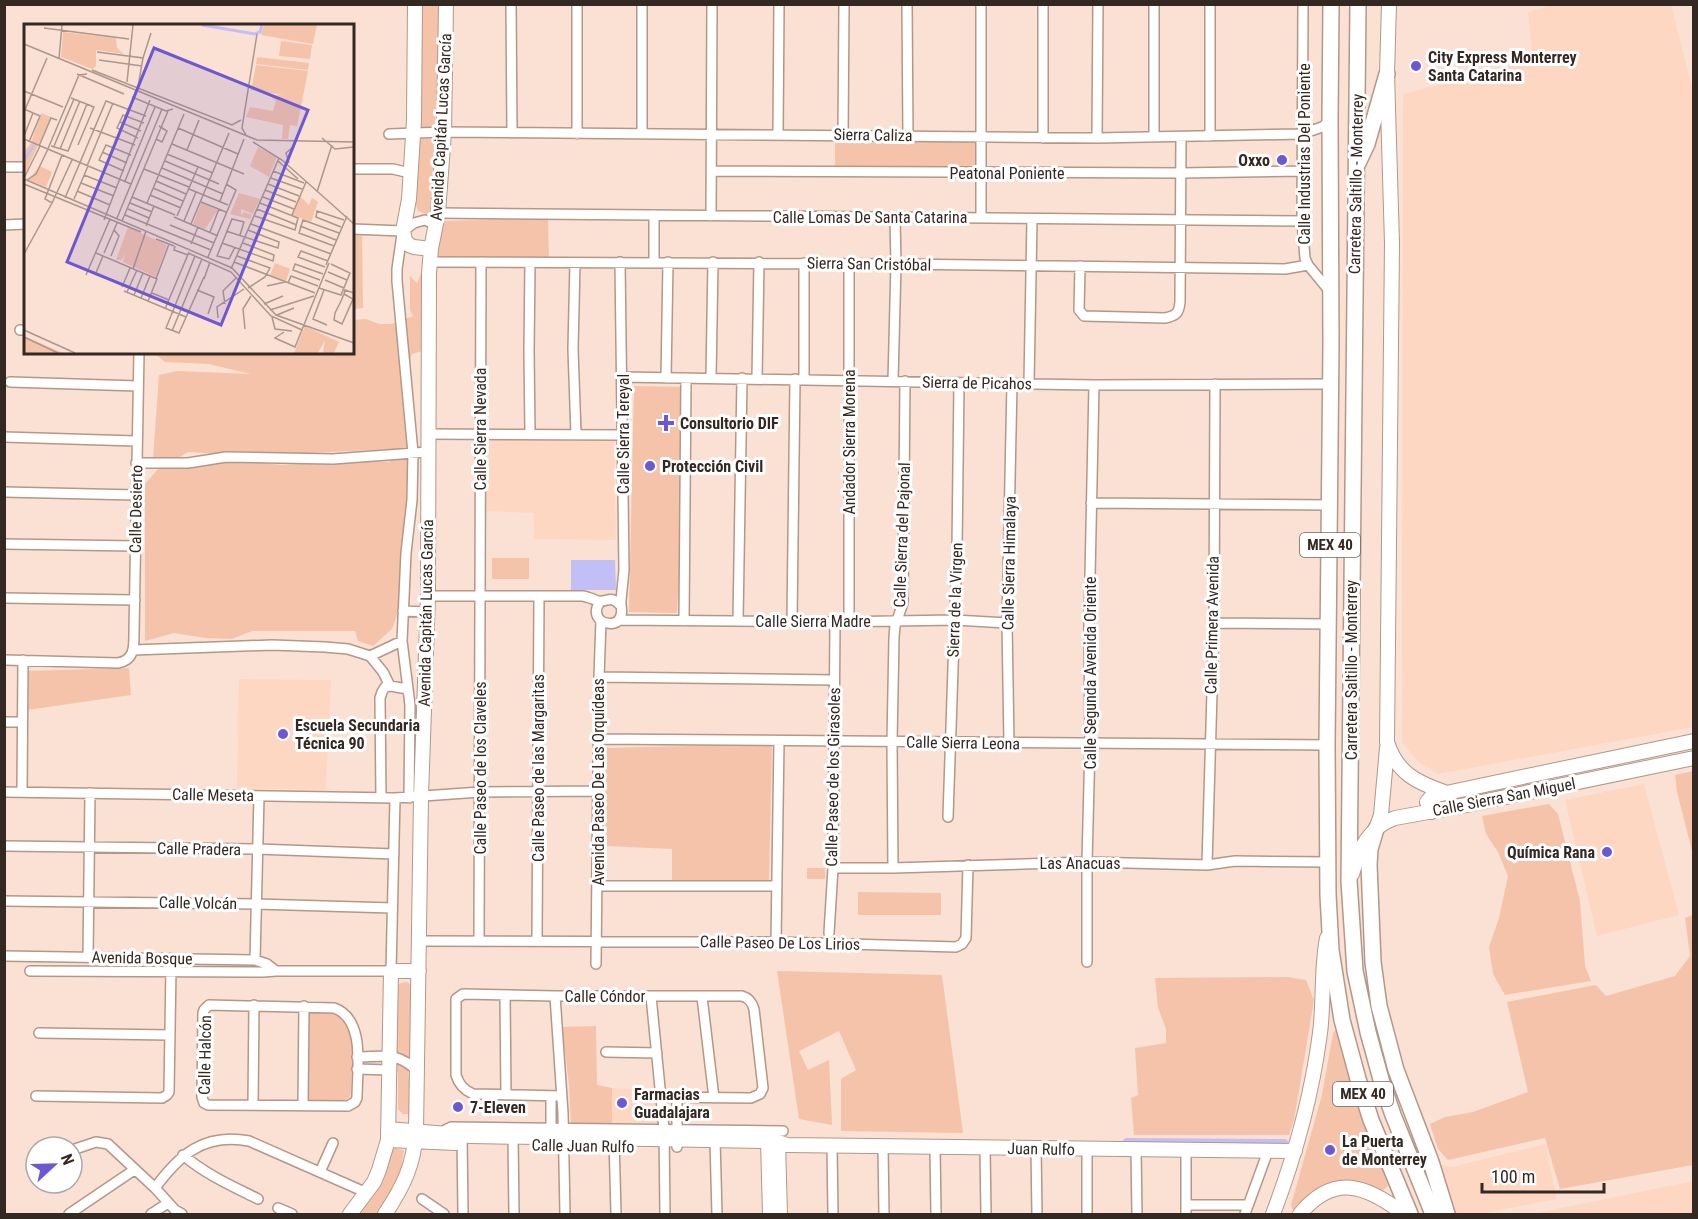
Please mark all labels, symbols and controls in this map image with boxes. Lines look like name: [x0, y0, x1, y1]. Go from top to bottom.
inset map: [24, 24, 354, 354]
street label: Avenida Capitán Lucas García: [427, 33, 455, 221]
place label: City Express Monterrey Santa Catarina: [1428, 48, 1577, 85]
marker: City Express Monterrey Santa Catarina: [1409, 59, 1423, 73]
street label: Calle Industrias Del Poniente: [1295, 63, 1314, 245]
street label: Carretera Saltillo - Monterrey: [1345, 93, 1367, 274]
street label: Sierra Caliza: [833, 125, 913, 145]
place label: Oxxo: [1238, 151, 1270, 170]
marker: Oxxo: [1275, 153, 1289, 167]
street label: Peatonal Poniente: [950, 164, 1065, 183]
street label: Calle Lomas De Santa Catarina: [773, 208, 967, 227]
street label: Sierra San Cristóbal: [807, 253, 931, 275]
street label: Calle Sierra Nevada: [471, 368, 490, 490]
street label: Andador Sierra Morena: [840, 369, 859, 515]
street label: Sierra de Picahos: [922, 373, 1032, 393]
street label: Calle Sierra Tereyal: [614, 374, 633, 494]
marker: Consultorio DIF: [657, 414, 675, 432]
place label: Consultorio DIF: [680, 414, 779, 433]
place label: Protección Civil: [662, 457, 763, 476]
marker: Protección Civil: [643, 459, 657, 473]
street label: Calle Sierra del Pajonal: [890, 462, 914, 608]
street label: Calle Desierto: [126, 465, 146, 553]
street label: Calle Sierra Himalaya: [998, 496, 1020, 630]
street label: Avenida Capitán Lucas García: [415, 519, 437, 707]
road number: MEX 40: [1300, 533, 1360, 557]
street label: Sierra de la Virgen: [944, 542, 966, 658]
street label: Calle Primera Avenida: [1201, 556, 1223, 694]
street label: Calle Segunda Avenida Oriente: [1081, 576, 1100, 770]
street label: Carretera Saltillo - Monterrey: [1342, 579, 1361, 760]
street label: Calle Sierra Madre: [755, 612, 871, 631]
street label: Calle Paseo de las Margaritas: [529, 674, 548, 862]
street label: Avenida Paseo De Las Orquídeas: [589, 678, 608, 886]
street label: Calle Paseo de los Claveles: [471, 682, 490, 854]
street label: Calle Paseo de los Girasoles: [822, 687, 844, 867]
place label: Escuela Secundaria Técnica 90: [295, 716, 420, 753]
marker: Escuela Secundaria Técnica 90: [276, 727, 290, 741]
street label: Calle Sierra Leona: [906, 733, 1020, 753]
street label: Calle Sierra San Miguel: [1431, 774, 1577, 820]
street label: Calle Meseta: [172, 785, 254, 805]
street label: Calle Pradera: [157, 839, 241, 859]
place label: Química Rana: [1507, 843, 1595, 862]
marker: Química Rana: [1600, 845, 1614, 859]
street label: Las Anacuas: [1040, 854, 1120, 873]
street label: Calle Volcán: [159, 893, 237, 913]
street label: Calle Paseo De Los Lirios: [700, 932, 860, 954]
street label: Avenida Bosque: [91, 948, 193, 968]
street label: Calle Cóndor: [565, 987, 646, 1006]
street label: Calle Halcón: [195, 1015, 215, 1095]
road number: MEX 40: [1333, 1082, 1393, 1106]
place label: Farmacias Guadalajara: [634, 1085, 710, 1122]
marker: Farmacias Guadalajara: [615, 1096, 629, 1110]
place label: 7-Eleven: [470, 1098, 526, 1117]
marker: 7-Eleven: [451, 1100, 465, 1114]
place label: La Puerta de Monterrey: [1342, 1132, 1427, 1169]
north arrow: [24, 1135, 84, 1195]
street label: Calle Juan Rulfo: [531, 1136, 635, 1156]
street label: Juan Rulfo: [1007, 1139, 1075, 1159]
marker: La Puerta de Monterrey: [1323, 1143, 1337, 1157]
text: N: [57, 1151, 78, 1168]
scale bar: [1482, 1156, 1604, 1194]
text: 100 m: [1491, 1166, 1535, 1187]

